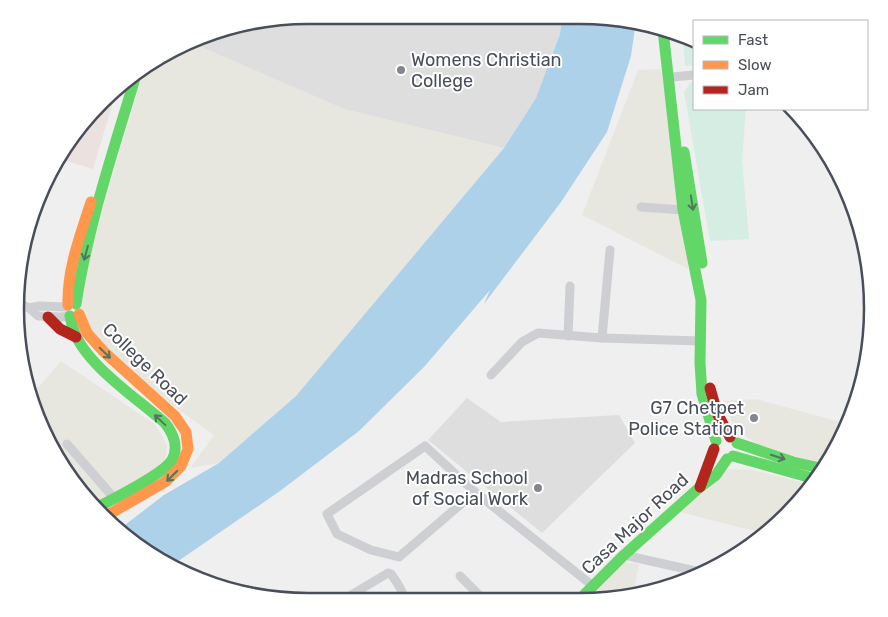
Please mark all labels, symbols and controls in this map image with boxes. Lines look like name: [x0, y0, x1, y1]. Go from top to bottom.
legend: [693, 20, 868, 110]
text: Fast: [738, 31, 768, 49]
place label: Womens Christian College: [411, 49, 562, 92]
text: Slow: [738, 56, 771, 74]
marker: Womens Christian College: [395, 64, 407, 76]
text: Jam: [738, 81, 769, 99]
one-way arrow: [688, 194, 698, 210]
one-way arrow: [81, 245, 90, 261]
street label: College Road: [98, 318, 192, 410]
one-way arrow: [99, 347, 112, 359]
place label: G7 Chetpet Police Station: [628, 397, 744, 440]
marker: G7 Chetpet Police Station: [748, 412, 760, 424]
one-way arrow: [154, 414, 166, 426]
one-way arrow: [770, 453, 785, 462]
place label: Madras School of Social Work: [406, 467, 529, 510]
one-way arrow: [166, 469, 178, 482]
street label: Casa Major Road: [577, 469, 693, 579]
marker: Madras School of Social Work: [532, 482, 544, 494]

